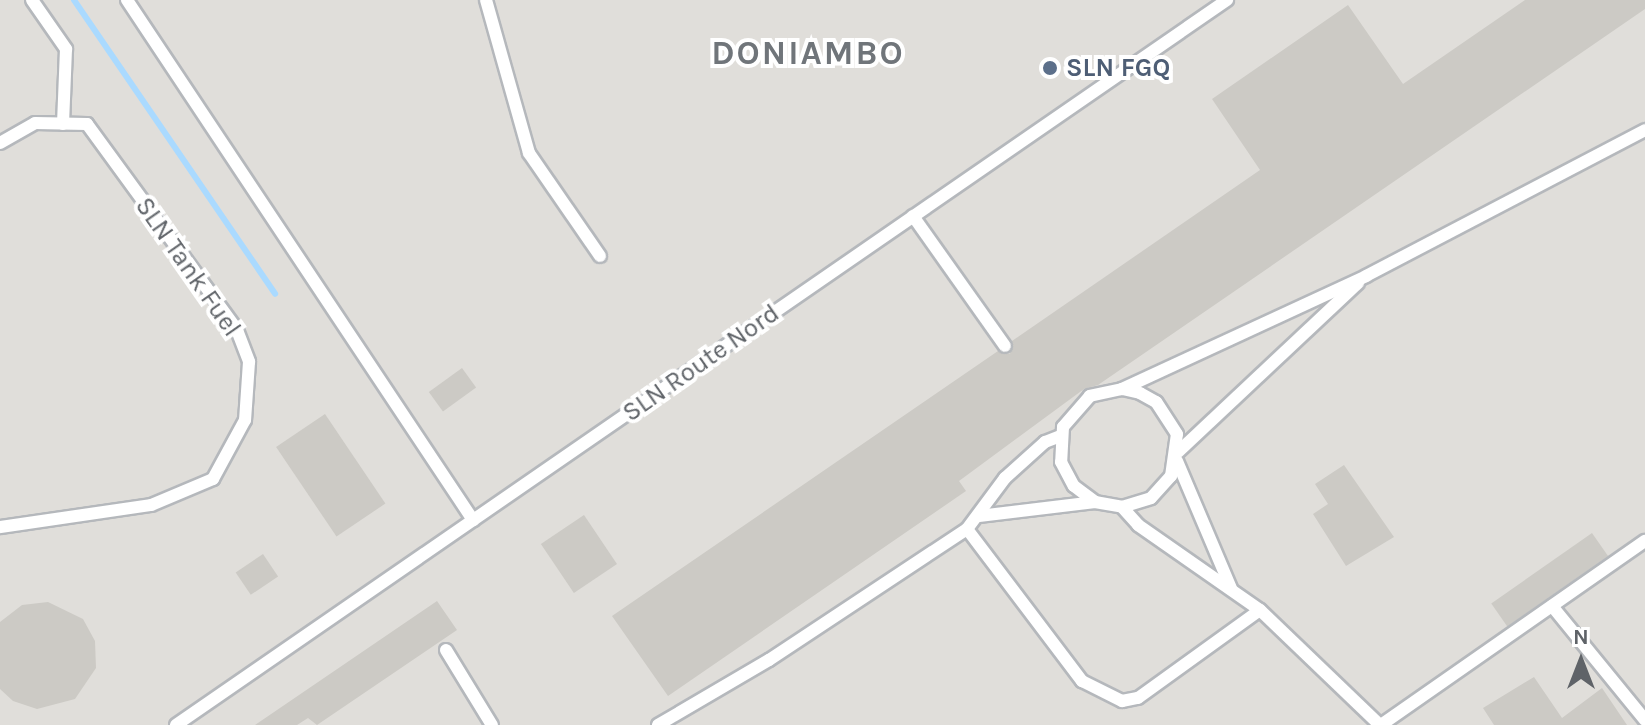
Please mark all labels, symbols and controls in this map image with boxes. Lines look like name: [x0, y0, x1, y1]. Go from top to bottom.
district label: DONIAMBO: [711, 34, 905, 74]
place label: SLN FGQ: [1066, 52, 1170, 84]
marker: SLN FGQ: [1041, 59, 1059, 77]
street label: SLN Tank Fuel: [129, 191, 247, 343]
street label: SLN Route Nord: [617, 298, 785, 428]
north arrow: [1541, 621, 1621, 701]
text: N: [1573, 624, 1589, 650]

